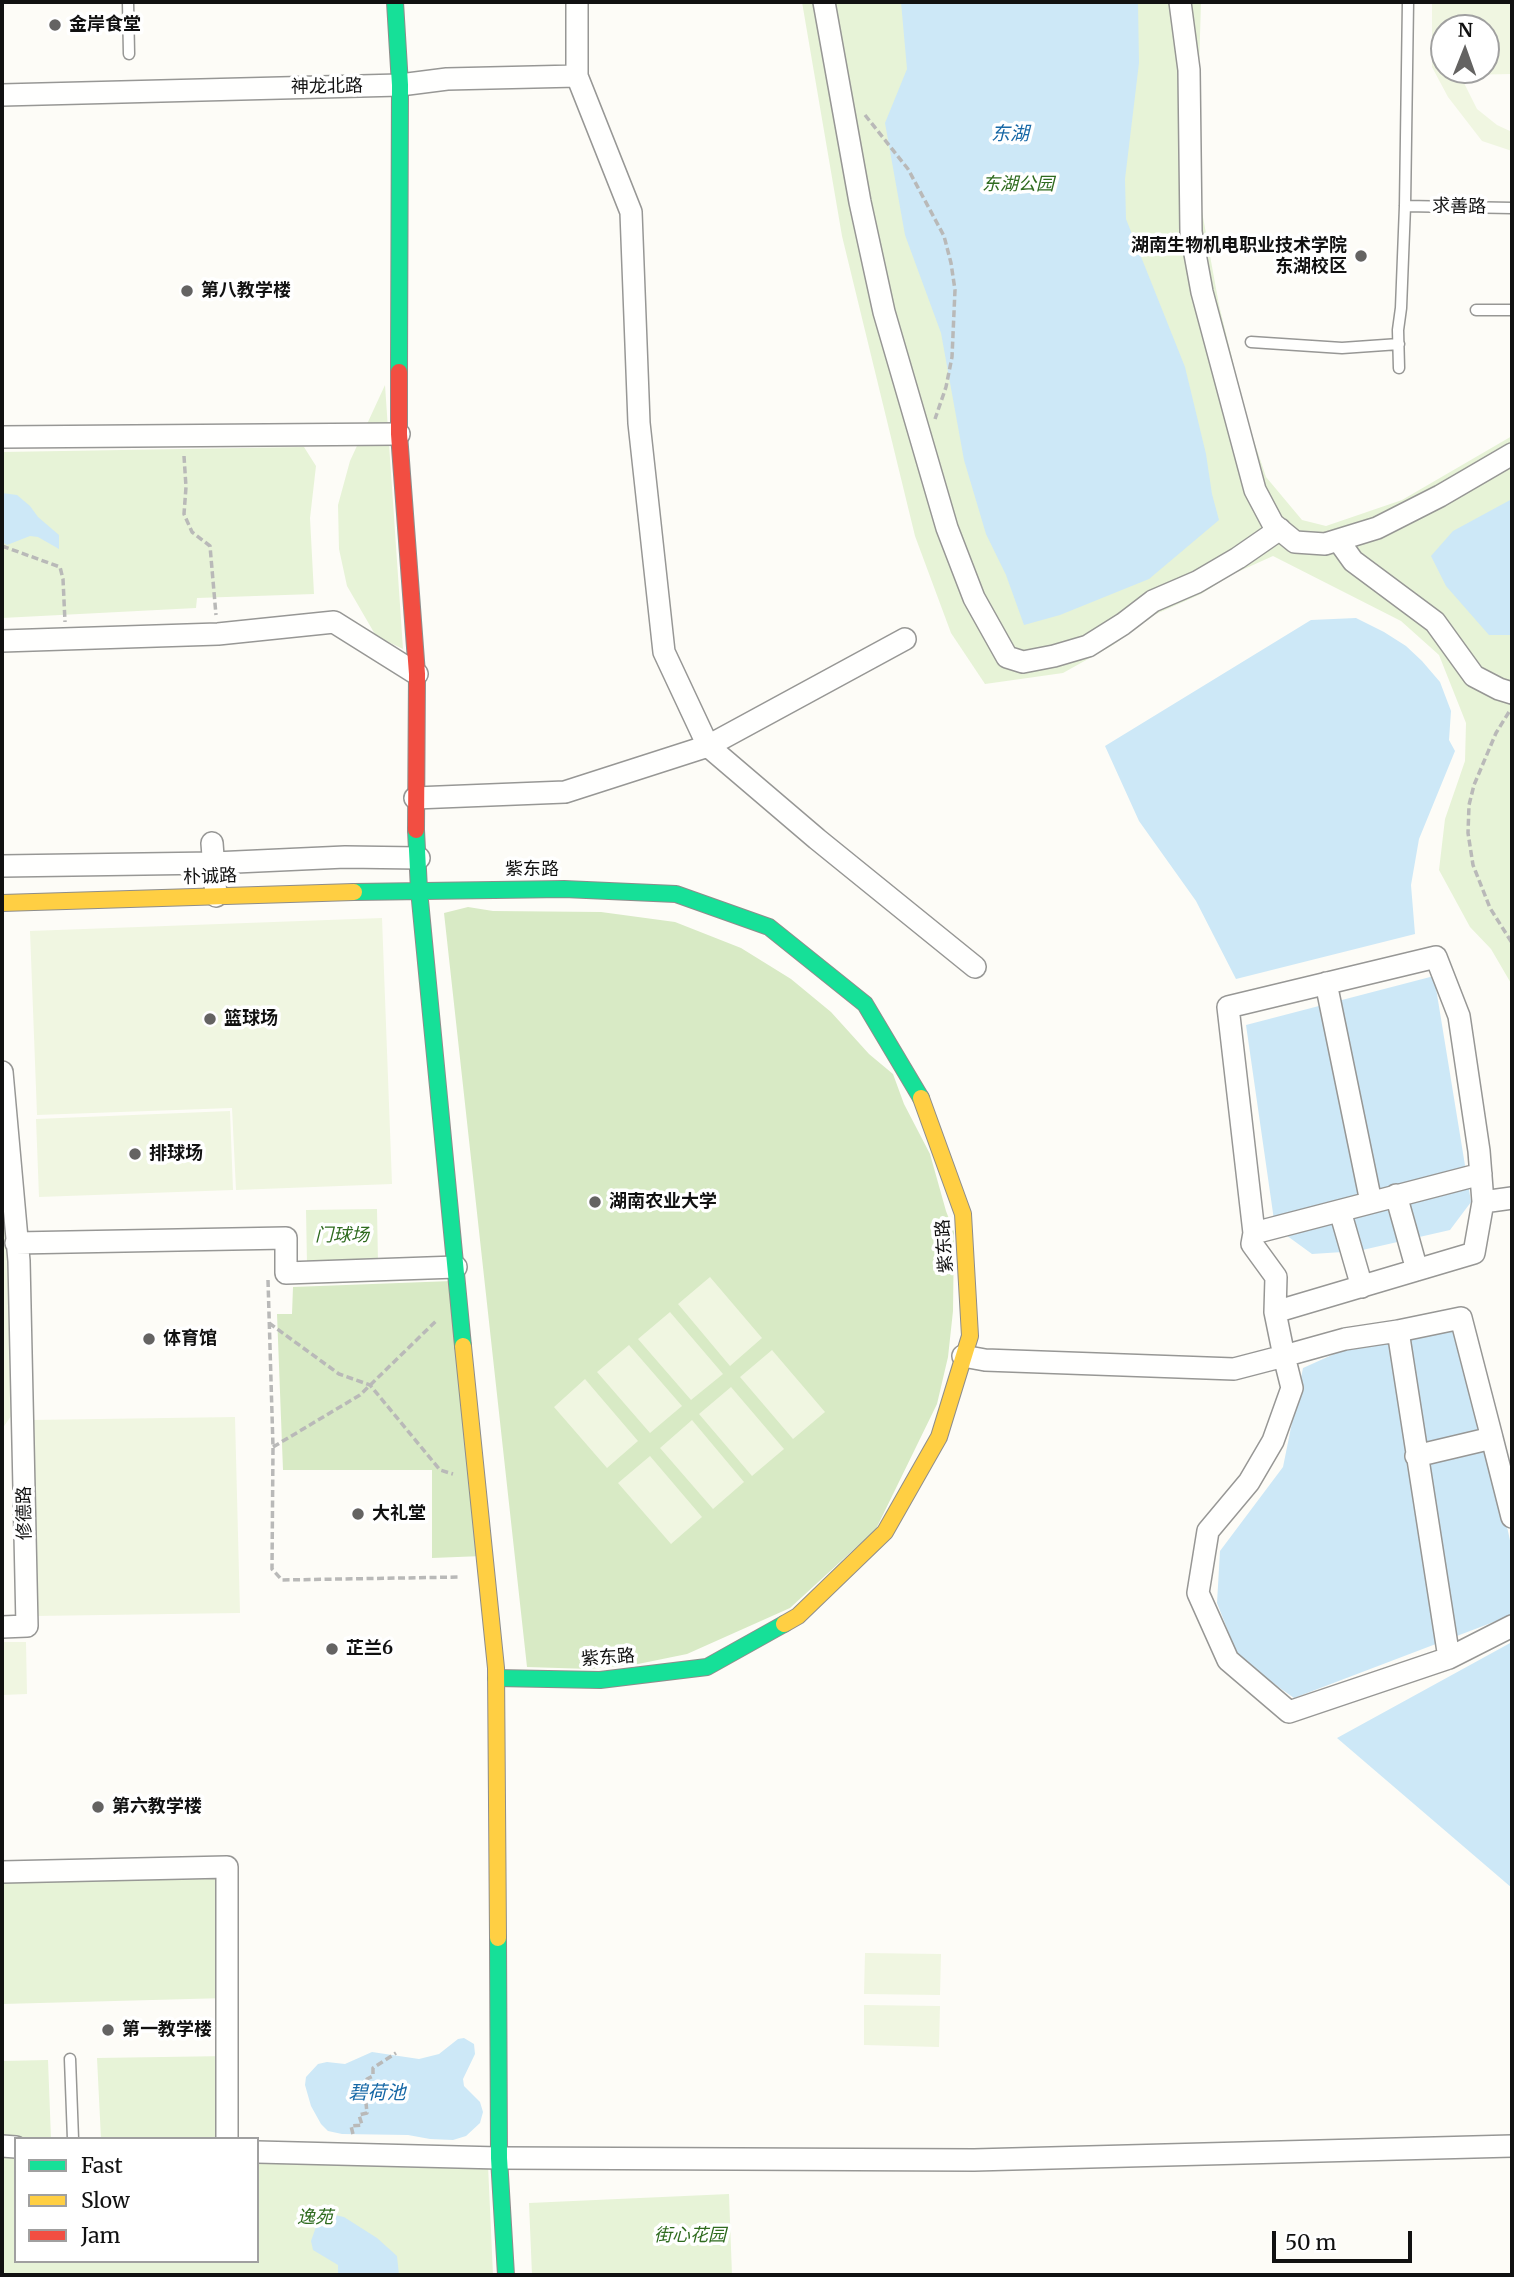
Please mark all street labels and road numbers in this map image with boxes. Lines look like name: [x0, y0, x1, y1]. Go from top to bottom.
street label: 神龙北路: [291, 76, 363, 98]
street label: 求善路: [1432, 196, 1486, 218]
street label: 紫东路: [505, 859, 559, 881]
street label: 朴诚路: [183, 865, 237, 889]
street label: 紫东路: [932, 1218, 958, 1274]
street label: 修德路: [14, 1486, 36, 1540]
street label: 紫东路: [580, 1645, 636, 1671]

